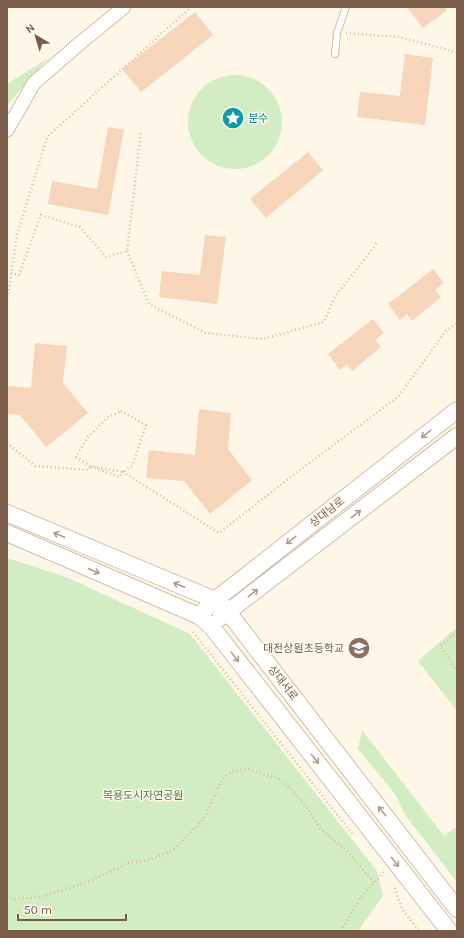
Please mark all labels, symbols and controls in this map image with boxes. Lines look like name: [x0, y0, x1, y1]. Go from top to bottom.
north arrow: [16, 16, 56, 56]
text: N: [23, 21, 37, 36]
place icon: 분수: [220, 105, 246, 131]
place label: 분수: [248, 112, 268, 125]
one-way arrow: [421, 429, 432, 438]
street label: 상대남로: [307, 494, 347, 530]
one-way arrow: [350, 510, 361, 518]
one-way arrow: [54, 531, 66, 539]
one-way arrow: [286, 536, 297, 545]
one-way arrow: [88, 567, 100, 575]
one-way arrow: [174, 581, 186, 589]
one-way arrow: [247, 589, 258, 597]
school or university icon: 대전상원초등학교: [346, 635, 372, 661]
place label: 대전상원초등학교: [263, 642, 344, 655]
one-way arrow: [231, 651, 239, 662]
street label: 상대서로: [265, 663, 301, 703]
one-way arrow: [311, 754, 319, 765]
park label: 복용도시자연공원: [103, 789, 183, 802]
one-way arrow: [378, 806, 386, 817]
one-way arrow: [390, 856, 399, 867]
scale bar: [18, 896, 126, 922]
text: 50 m: [24, 903, 52, 917]

